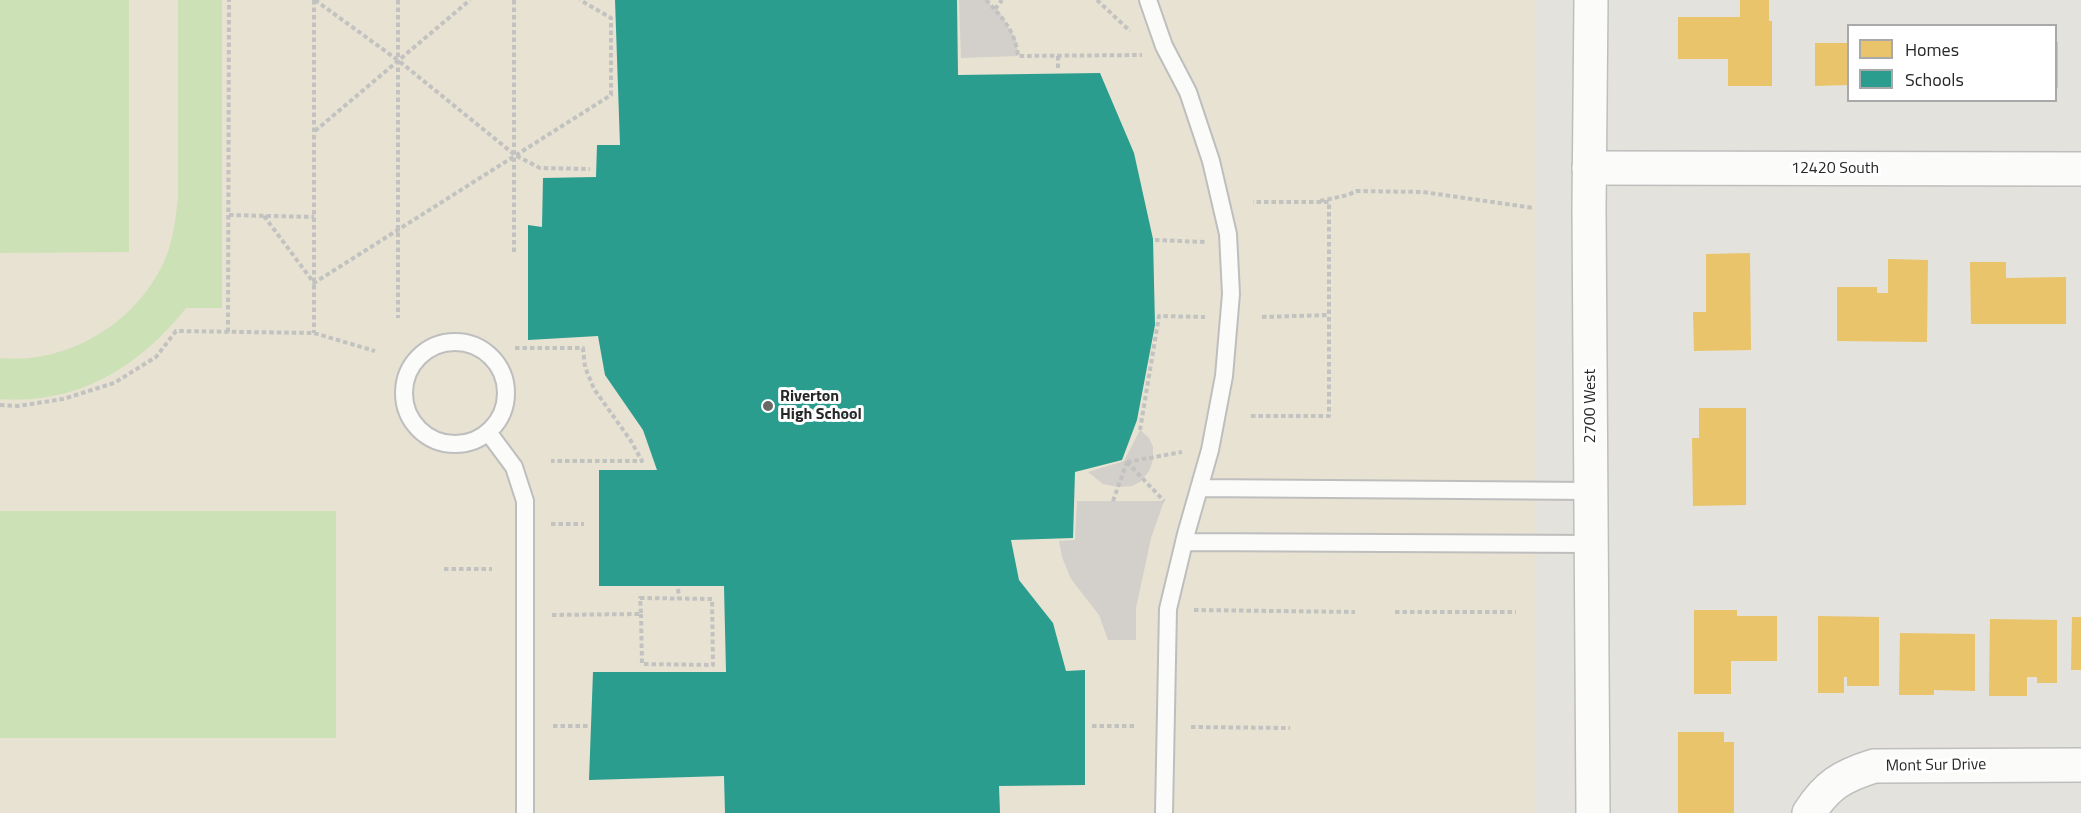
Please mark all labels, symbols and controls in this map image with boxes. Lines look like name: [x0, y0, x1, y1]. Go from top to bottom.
legend: [1847, 24, 2057, 102]
text: Homes: [1905, 36, 1959, 63]
text: Schools: [1905, 66, 1964, 93]
street label: 12420 South: [1791, 159, 1879, 179]
street label: 2700 West: [1581, 369, 1601, 443]
place label: Riverton High School: [780, 387, 862, 425]
marker: Riverton High School: [761, 399, 775, 413]
street label: Mont Sur Drive: [1885, 756, 1987, 776]

